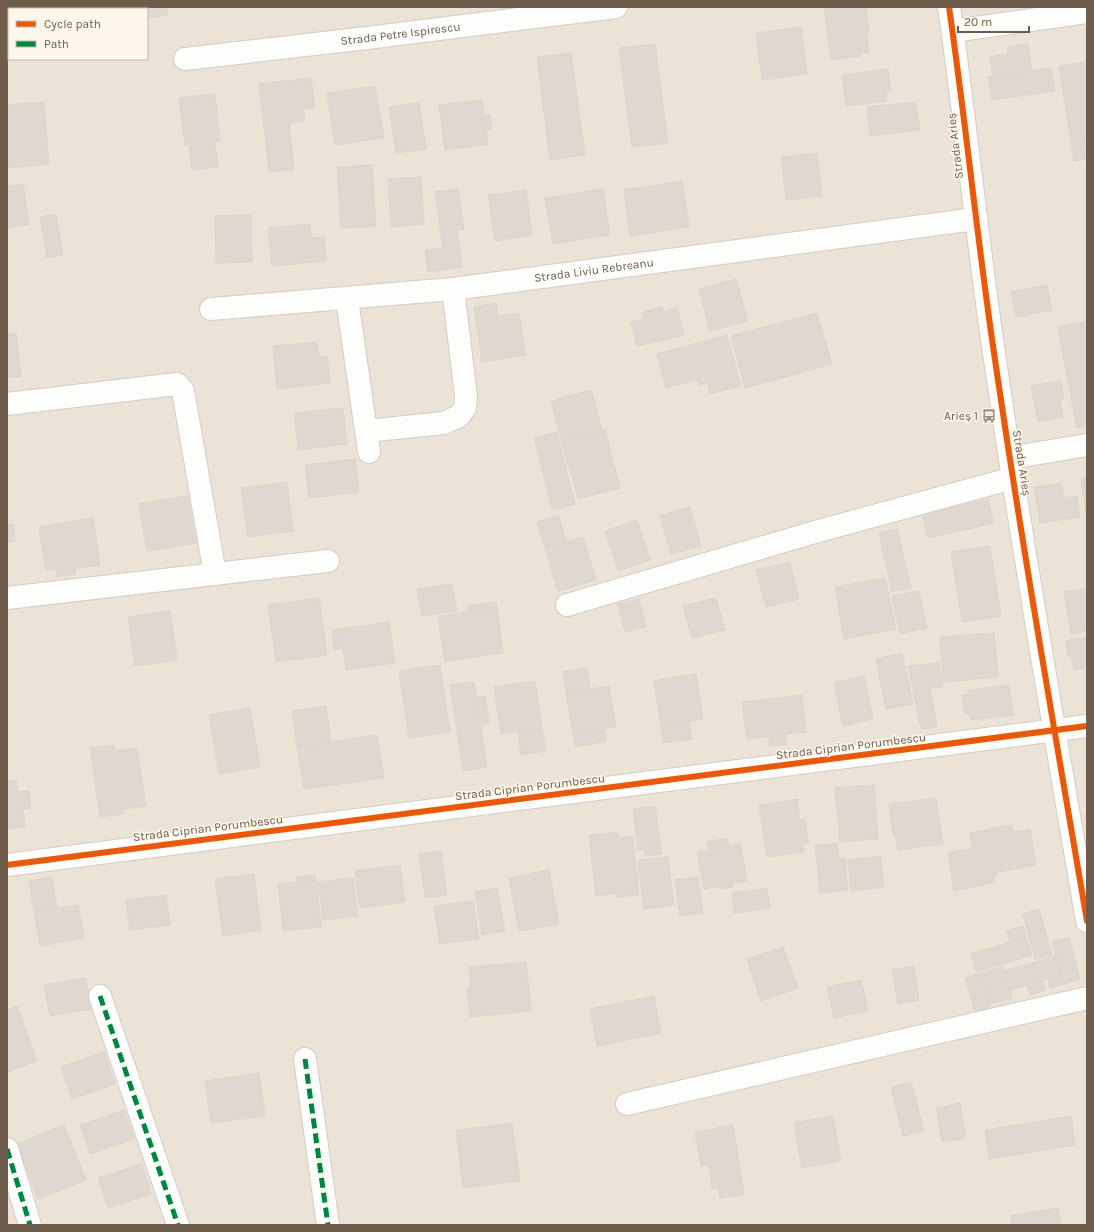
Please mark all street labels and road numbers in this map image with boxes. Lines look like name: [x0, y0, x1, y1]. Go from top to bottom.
street label: Strada Petre Ispirescu: [340, 19, 461, 48]
street label: Strada Arieș: [944, 112, 966, 180]
street label: Strada Liviu Rebreanu: [533, 255, 655, 285]
street label: Strada Arieș: [1010, 429, 1034, 497]
street label: Strada Ciprian Porumbescu: [775, 730, 927, 762]
street label: Strada Ciprian Porumbescu: [454, 771, 606, 803]
street label: Strada Ciprian Porumbescu: [132, 812, 284, 844]

